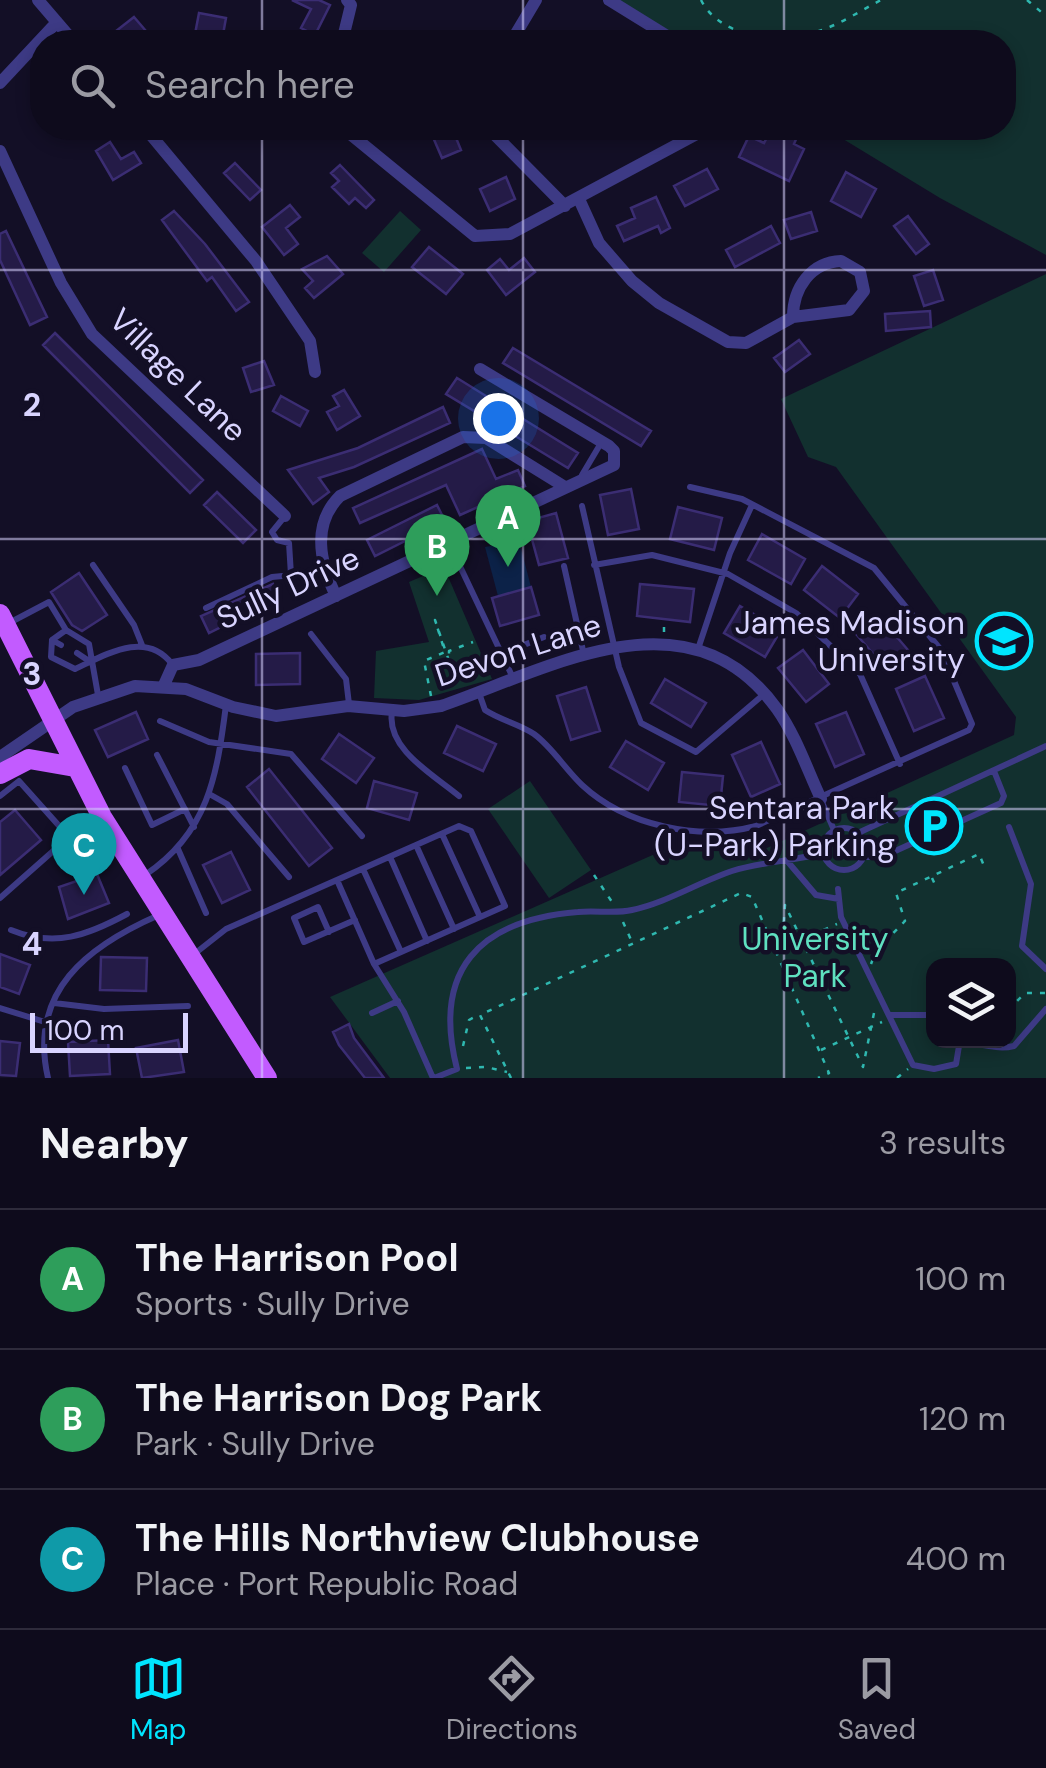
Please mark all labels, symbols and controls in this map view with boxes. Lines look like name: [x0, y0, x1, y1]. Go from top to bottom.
search box: [30, 30, 1016, 140]
icon: search: [65, 58, 120, 113]
text: Search here: [145, 60, 355, 110]
street label: Village Lane: [100, 299, 256, 451]
text: 2: [23, 384, 41, 426]
your location: [473, 393, 524, 444]
pin: A: [476, 484, 540, 567]
pin: B: [404, 514, 470, 596]
street label: Sully Drive: [210, 537, 366, 639]
place label: James Madison University: [735, 602, 965, 681]
street label: Devon Lane: [430, 603, 606, 697]
school or university icon: James Madison University: [974, 611, 1034, 671]
text: 3: [22, 653, 42, 695]
place label: Sentara Park (U-Park) Parking: [654, 787, 895, 866]
parking icon: Sentara Park (U-Park) Parking: [904, 796, 964, 856]
pin: C: [52, 812, 116, 895]
park label: University Park: [741, 918, 889, 997]
text: 4: [22, 923, 42, 965]
map controls: [926, 958, 1016, 1048]
button: layers: [926, 958, 1016, 1048]
scale bar: [30, 1008, 188, 1052]
text: 100 m: [45, 1012, 124, 1049]
text: Nearby: [40, 1116, 189, 1171]
text: 3 results: [879, 1122, 1006, 1164]
text: The Harrison Pool: [135, 1233, 459, 1283]
text: A: [61, 1258, 84, 1300]
text: 100 m: [915, 1258, 1006, 1300]
text: Sports · Sully Drive: [135, 1283, 410, 1325]
text: The Harrison Dog Park: [135, 1373, 542, 1423]
text: B: [62, 1398, 83, 1440]
text: 120 m: [919, 1398, 1006, 1440]
text: Park · Sully Drive: [135, 1423, 375, 1465]
text: The Hills Northview Clubhouse: [135, 1513, 700, 1563]
text: C: [61, 1538, 84, 1580]
text: 400 m: [906, 1538, 1006, 1580]
text: Place · Port Republic Road: [135, 1563, 518, 1605]
tab: Map: [130, 1651, 186, 1748]
tab: Directions: [446, 1651, 578, 1748]
tab: Saved: [838, 1651, 916, 1748]

